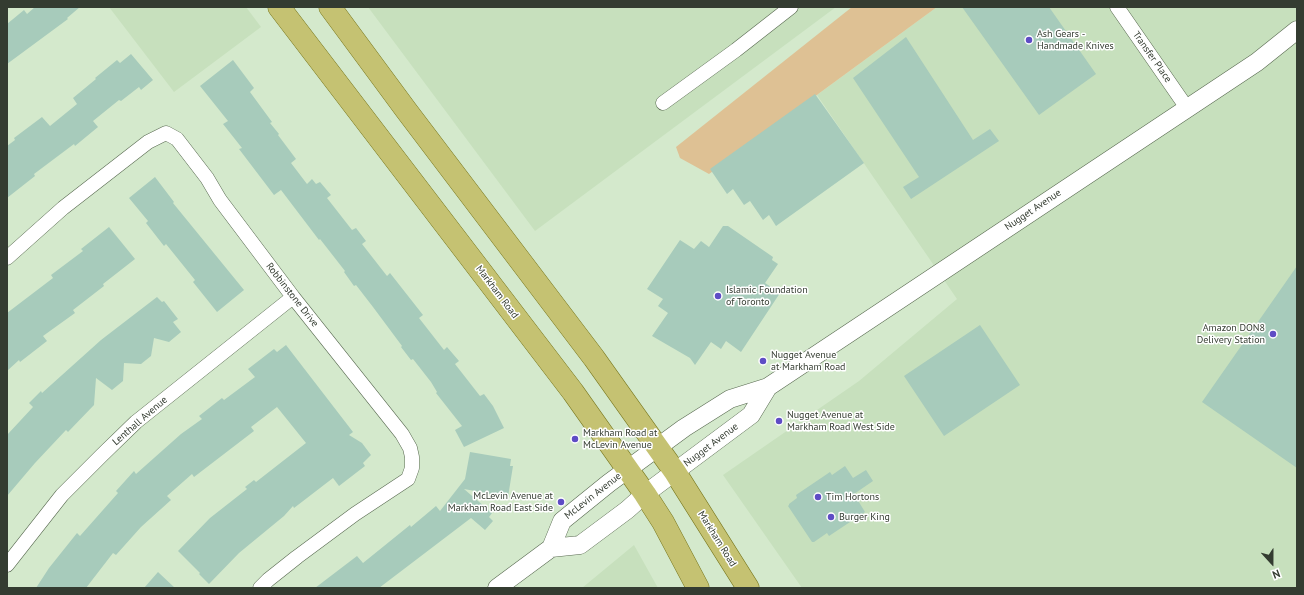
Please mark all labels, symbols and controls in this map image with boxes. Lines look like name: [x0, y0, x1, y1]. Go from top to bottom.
place label: Ash Gears - Handmade Knives: [1037, 28, 1114, 52]
street label: Transfer Place: [1130, 29, 1174, 85]
marker: Ash Gears - Handmade Knives: [1024, 35, 1034, 45]
street label: Nugget Avenue: [1003, 187, 1063, 233]
street label: Robbinstone Drive: [263, 260, 321, 330]
street label: Markham Road: [473, 263, 521, 321]
place label: Islamic Foundation of Toronto: [726, 284, 808, 308]
marker: Islamic Foundation of Toronto: [713, 291, 723, 301]
place label: Amazon DON8 Delivery Station: [1197, 322, 1265, 346]
marker: Amazon DON8 Delivery Station: [1268, 329, 1278, 339]
place label: Nugget Avenue at Markham Road: [771, 349, 845, 372]
marker: Nugget Avenue at Markham Road: [758, 356, 768, 366]
street label: Lenthall Avenue: [110, 394, 170, 448]
place label: Nugget Avenue at Markham Road West Side: [787, 409, 895, 432]
marker: Nugget Avenue at Markham Road West Side: [774, 416, 784, 426]
street label: Nugget Avenue: [681, 421, 741, 469]
place label: Markham Road at McLevin Avenue: [583, 427, 657, 450]
marker: Markham Road at McLevin Avenue: [570, 434, 580, 444]
street label: McLevin Avenue: [562, 470, 624, 522]
place label: McLevin Avenue at Markham Road East Side: [448, 490, 553, 514]
place label: Tim Hortons: [826, 491, 879, 503]
marker: Tim Hortons: [813, 492, 823, 502]
marker: McLevin Avenue at Markham Road East Side: [556, 497, 566, 507]
street label: Markham Road: [695, 509, 739, 569]
place label: Burger King: [839, 511, 890, 523]
marker: Burger King: [826, 512, 836, 522]
north arrow: [1252, 543, 1292, 583]
text: N: [1270, 566, 1282, 582]

